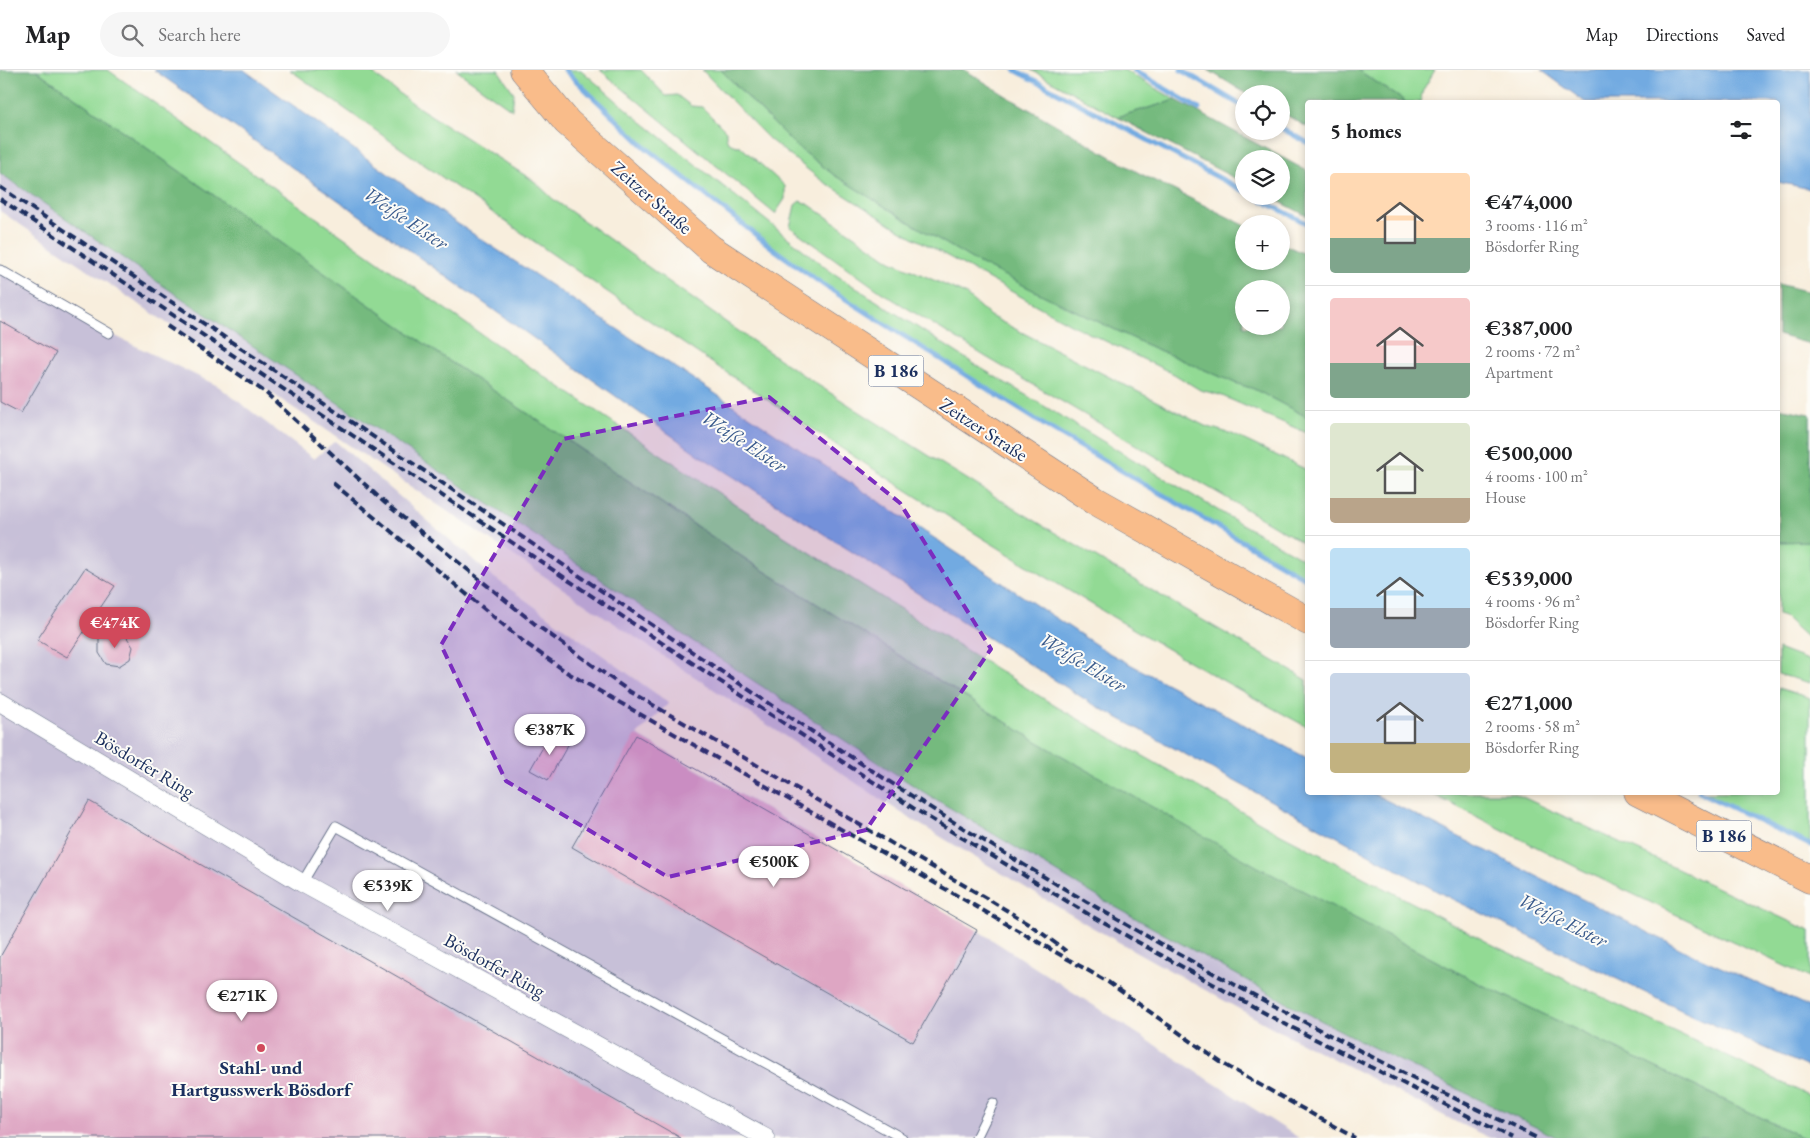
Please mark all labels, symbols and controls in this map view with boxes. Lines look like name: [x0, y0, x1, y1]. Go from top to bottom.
search box: [100, 12, 450, 57]
text: Map: [25, 19, 70, 50]
icon: search: [118, 21, 146, 49]
text: Search here: [158, 22, 241, 47]
text: Map: [1586, 23, 1618, 46]
text: Directions: [1646, 23, 1718, 46]
text: Saved: [1746, 23, 1785, 46]
map controls: [1235, 85, 1290, 335]
button: locate: [1235, 85, 1290, 140]
icon: filters: [1727, 116, 1755, 144]
text: 5 homes: [1330, 117, 1402, 144]
button: layers: [1235, 150, 1290, 205]
street label: Zeitzer Straße: [606, 155, 698, 240]
water label: Weiße Elster: [359, 180, 454, 256]
text: €474,000: [1485, 188, 1572, 215]
icon: home: [1370, 193, 1430, 253]
button: +: [1235, 215, 1290, 270]
text: 3 rooms · 116 m²: [1485, 215, 1588, 236]
text: Bösdorfer Ring: [1485, 236, 1579, 257]
button: −: [1235, 280, 1290, 335]
text: €387,000: [1485, 314, 1572, 341]
icon: home: [1370, 318, 1430, 378]
text: 2 rooms · 72 m²: [1485, 341, 1580, 362]
road number: B 186: [868, 356, 924, 386]
text: Apartment: [1485, 362, 1553, 383]
street label: Zeitzer Straße: [935, 392, 1032, 467]
water label: Weiße Elster: [697, 404, 793, 479]
text: €500,000: [1485, 439, 1572, 466]
icon: home: [1370, 443, 1430, 503]
text: 4 rooms · 100 m²: [1485, 466, 1588, 487]
text: House: [1485, 487, 1526, 508]
text: €539,000: [1485, 564, 1572, 591]
icon: home: [1370, 568, 1430, 628]
text: 4 rooms · 96 m²: [1485, 591, 1580, 612]
pin: €474K: [80, 606, 150, 649]
text: €474K: [90, 612, 140, 633]
text: Bösdorfer Ring: [1485, 612, 1579, 633]
water label: Weiße Elster: [1035, 626, 1132, 699]
text: €271,000: [1485, 689, 1572, 716]
icon: home: [1370, 693, 1430, 753]
pin: €387K: [515, 714, 585, 756]
text: 2 rooms · 58 m²: [1485, 716, 1580, 737]
text: €387K: [525, 719, 575, 740]
street label: Bösdorfer Ring: [90, 725, 200, 804]
text: Bösdorfer Ring: [1485, 737, 1579, 758]
road number: B 186: [1696, 820, 1752, 851]
pin: €500K: [739, 846, 809, 888]
text: €500K: [749, 851, 799, 872]
pin: €539K: [353, 870, 423, 912]
text: €539K: [363, 875, 413, 896]
water label: Weiße Elster: [1514, 887, 1613, 954]
street label: Bösdorfer Ring: [440, 927, 550, 1004]
pin: €271K: [207, 980, 277, 1022]
text: €271K: [217, 985, 267, 1006]
marker: Stahl- und Hartgusswerk Bösdorf: [255, 1042, 267, 1054]
place label: Stahl- und Hartgusswerk Bösdorf: [171, 1055, 353, 1102]

